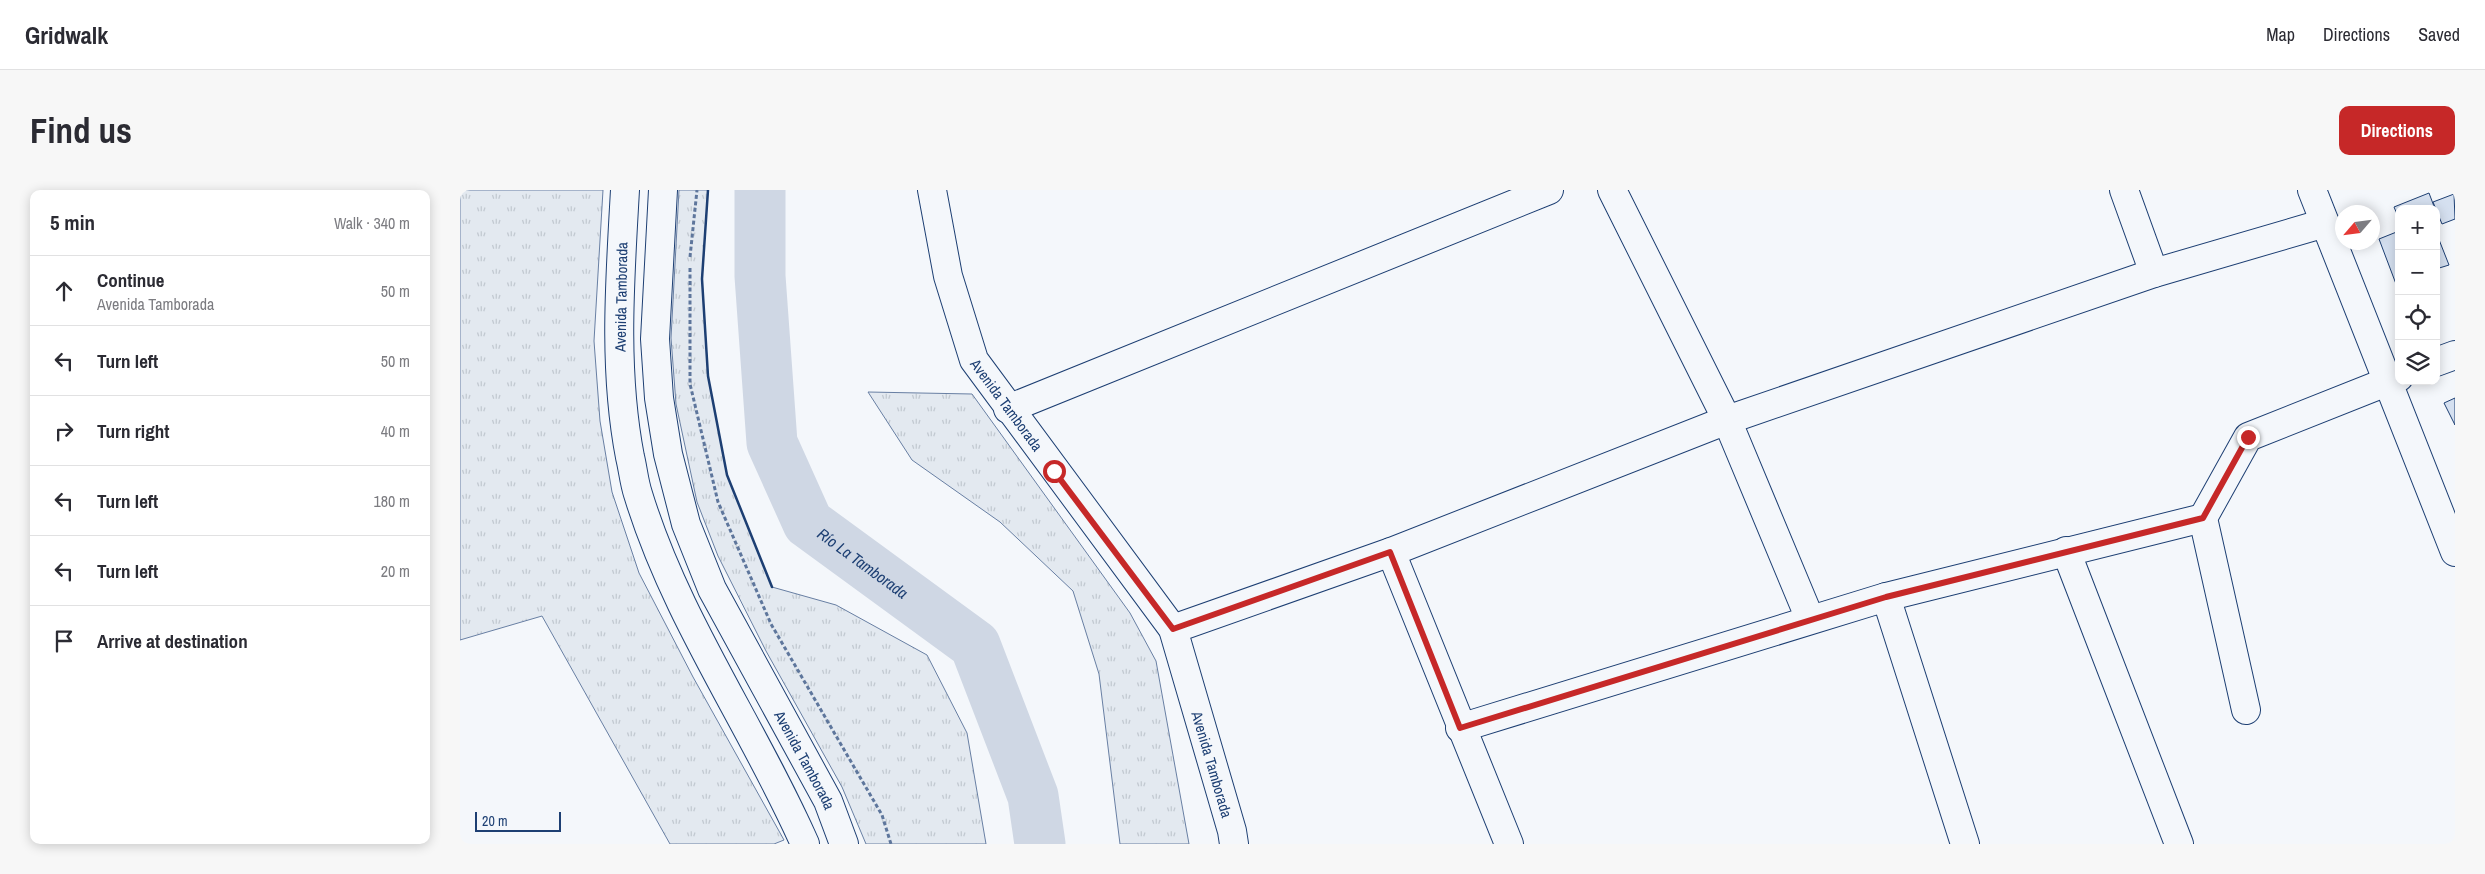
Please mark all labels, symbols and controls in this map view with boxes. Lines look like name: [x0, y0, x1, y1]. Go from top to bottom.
text: Gridwalk: [25, 19, 108, 51]
text: Map: [2266, 22, 2295, 47]
text: Directions: [2323, 22, 2390, 47]
text: Saved: [2418, 22, 2460, 47]
button: Directions: [2339, 106, 2455, 155]
text: Find us: [30, 107, 132, 154]
north arrow: [2335, 205, 2380, 250]
map controls: [2395, 205, 2440, 385]
button: +: [2395, 205, 2440, 250]
text: 5 min: [50, 208, 95, 237]
text: Walk · 340 m: [334, 212, 410, 234]
street label: Avenida Tamborada: [610, 242, 632, 353]
button: −: [2395, 250, 2440, 295]
text: Continue: [97, 267, 165, 293]
icon: ahead: [50, 277, 78, 305]
text: 50 m: [381, 280, 410, 302]
text: Avenida Tamborada: [97, 293, 214, 315]
button: locate: [2395, 295, 2440, 340]
button: layers: [2395, 340, 2440, 385]
icon: left: [50, 347, 78, 375]
text: Turn left: [97, 348, 158, 374]
text: 50 m: [381, 350, 410, 372]
street label: Avenida Tamborada: [965, 353, 1048, 455]
icon: right: [50, 417, 78, 445]
text: Turn right: [97, 418, 169, 444]
text: 40 m: [381, 420, 410, 442]
route end: [2237, 426, 2260, 449]
route start: [1043, 460, 1066, 483]
icon: left: [50, 487, 78, 515]
text: Turn left: [97, 488, 158, 514]
text: 180 m: [374, 490, 410, 512]
water label: Río La Tamborada: [813, 522, 913, 604]
icon: left: [50, 557, 78, 585]
text: Turn left: [97, 558, 158, 584]
text: 20 m: [381, 560, 410, 582]
icon: arrive: [50, 627, 78, 655]
text: Arrive at destination: [97, 628, 248, 654]
street label: Avenida Tamborada: [769, 706, 841, 812]
street label: Avenida Tamborada: [1187, 708, 1238, 820]
scale bar: [475, 809, 561, 832]
text: 20 m: [482, 812, 508, 830]

